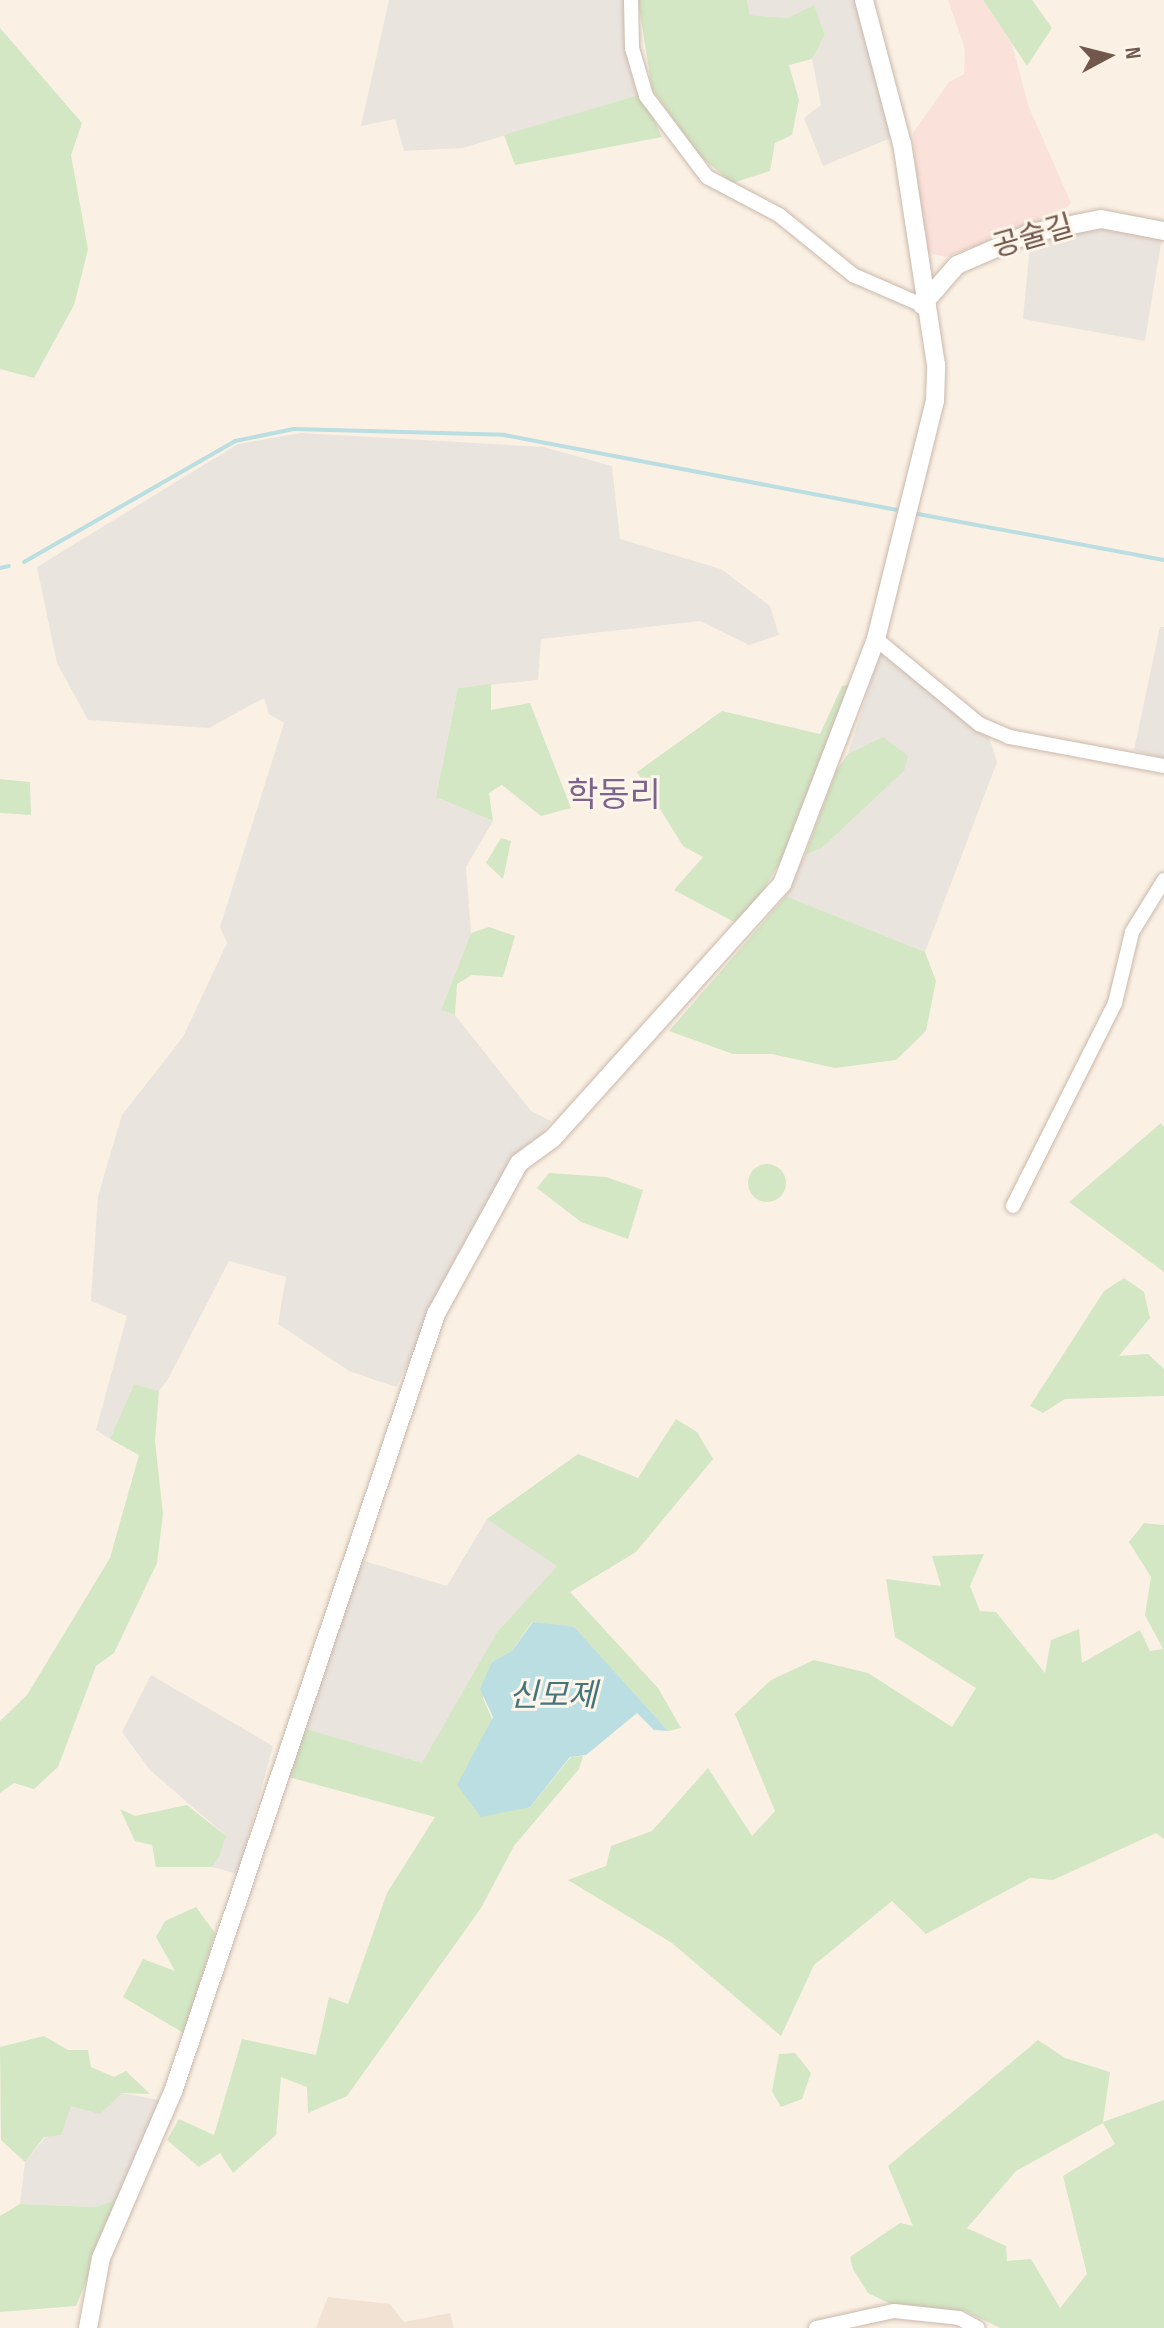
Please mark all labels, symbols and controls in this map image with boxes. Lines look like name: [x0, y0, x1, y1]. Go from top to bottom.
north arrow: [1068, 16, 1148, 96]
text: N: [1118, 46, 1146, 60]
street label: 공술길: [988, 208, 1078, 266]
district label: 학동리: [567, 776, 661, 816]
water label: 신모제: [509, 1678, 597, 1716]

